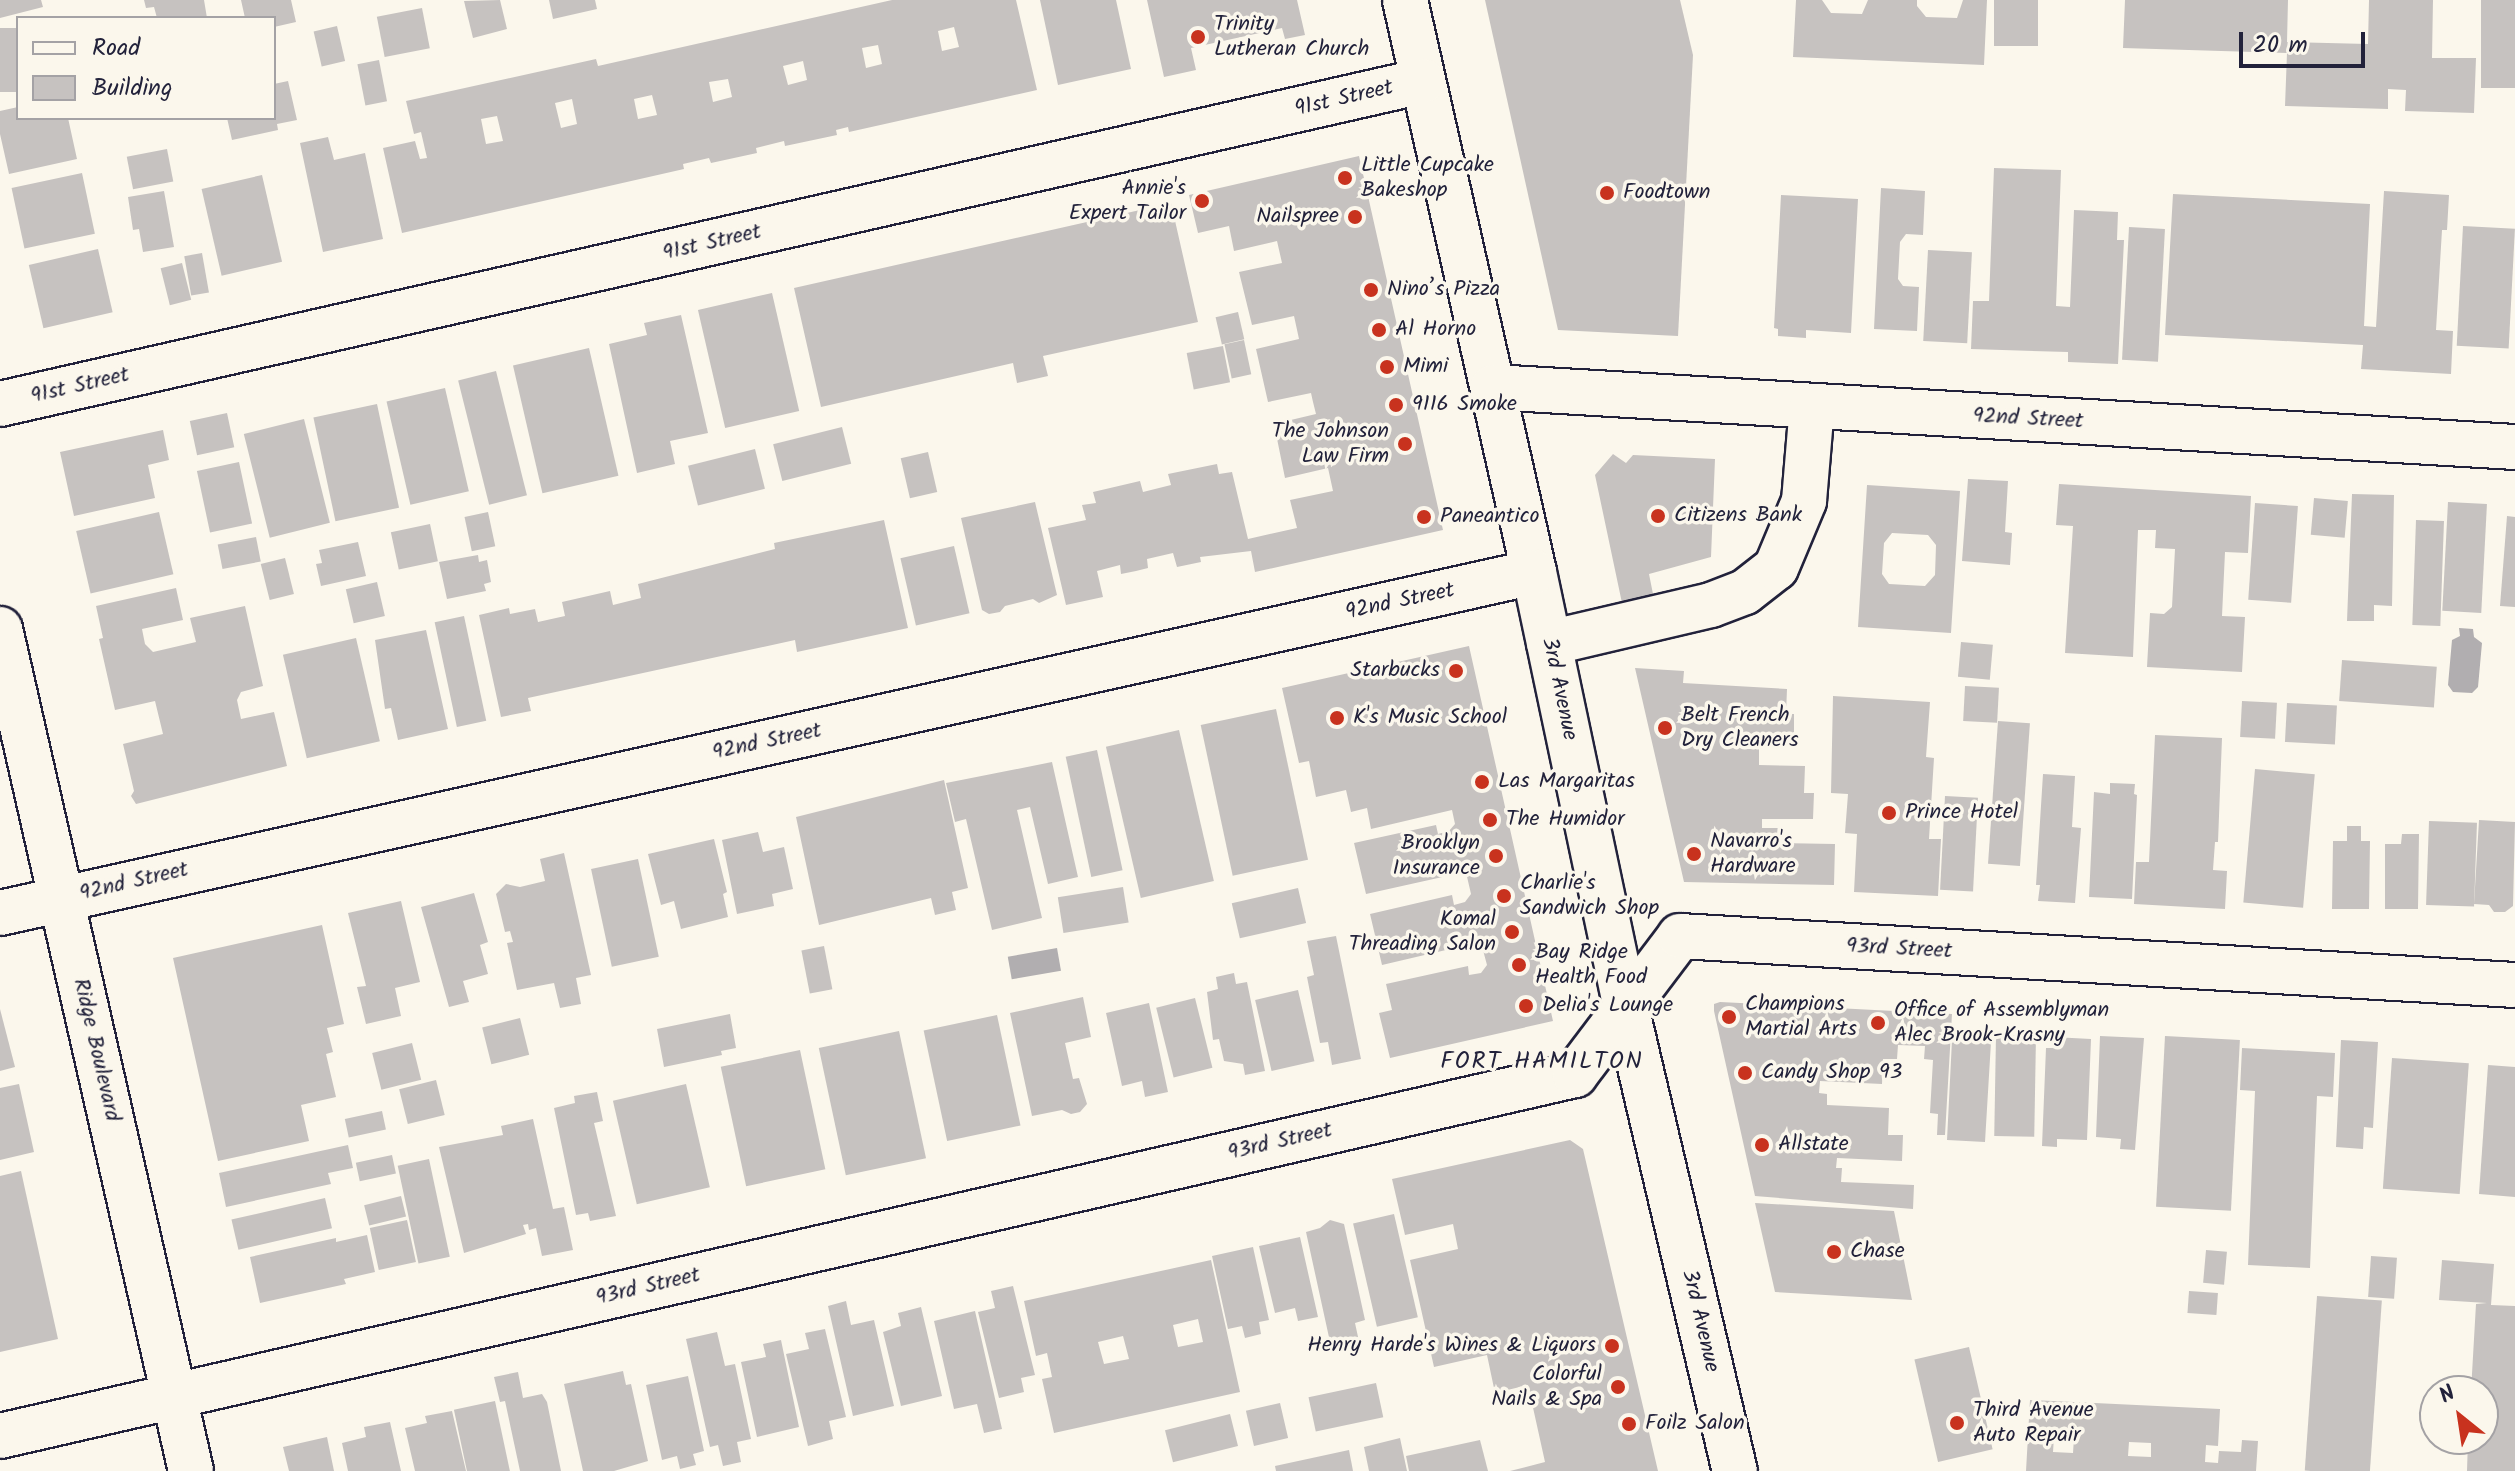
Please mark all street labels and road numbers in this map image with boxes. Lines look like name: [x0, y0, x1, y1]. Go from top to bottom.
street label: 91st Street: [1292, 75, 1396, 123]
street label: 91st Street: [660, 219, 764, 267]
street label: 91st Street: [28, 362, 132, 410]
street label: 92nd Street: [1972, 403, 2084, 435]
street label: 92nd Street: [1343, 578, 1457, 626]
street label: 3rd Avenue: [1535, 635, 1583, 743]
street label: 92nd Street: [710, 718, 824, 766]
street label: 92nd Street: [77, 857, 191, 907]
street label: 93rd Street: [1845, 933, 1953, 965]
street label: Ridge Boulevard: [67, 976, 125, 1124]
street label: 93rd Street: [1225, 1117, 1335, 1167]
street label: 93rd Street: [593, 1262, 703, 1312]
street label: 3rd Avenue: [1675, 1267, 1725, 1375]

